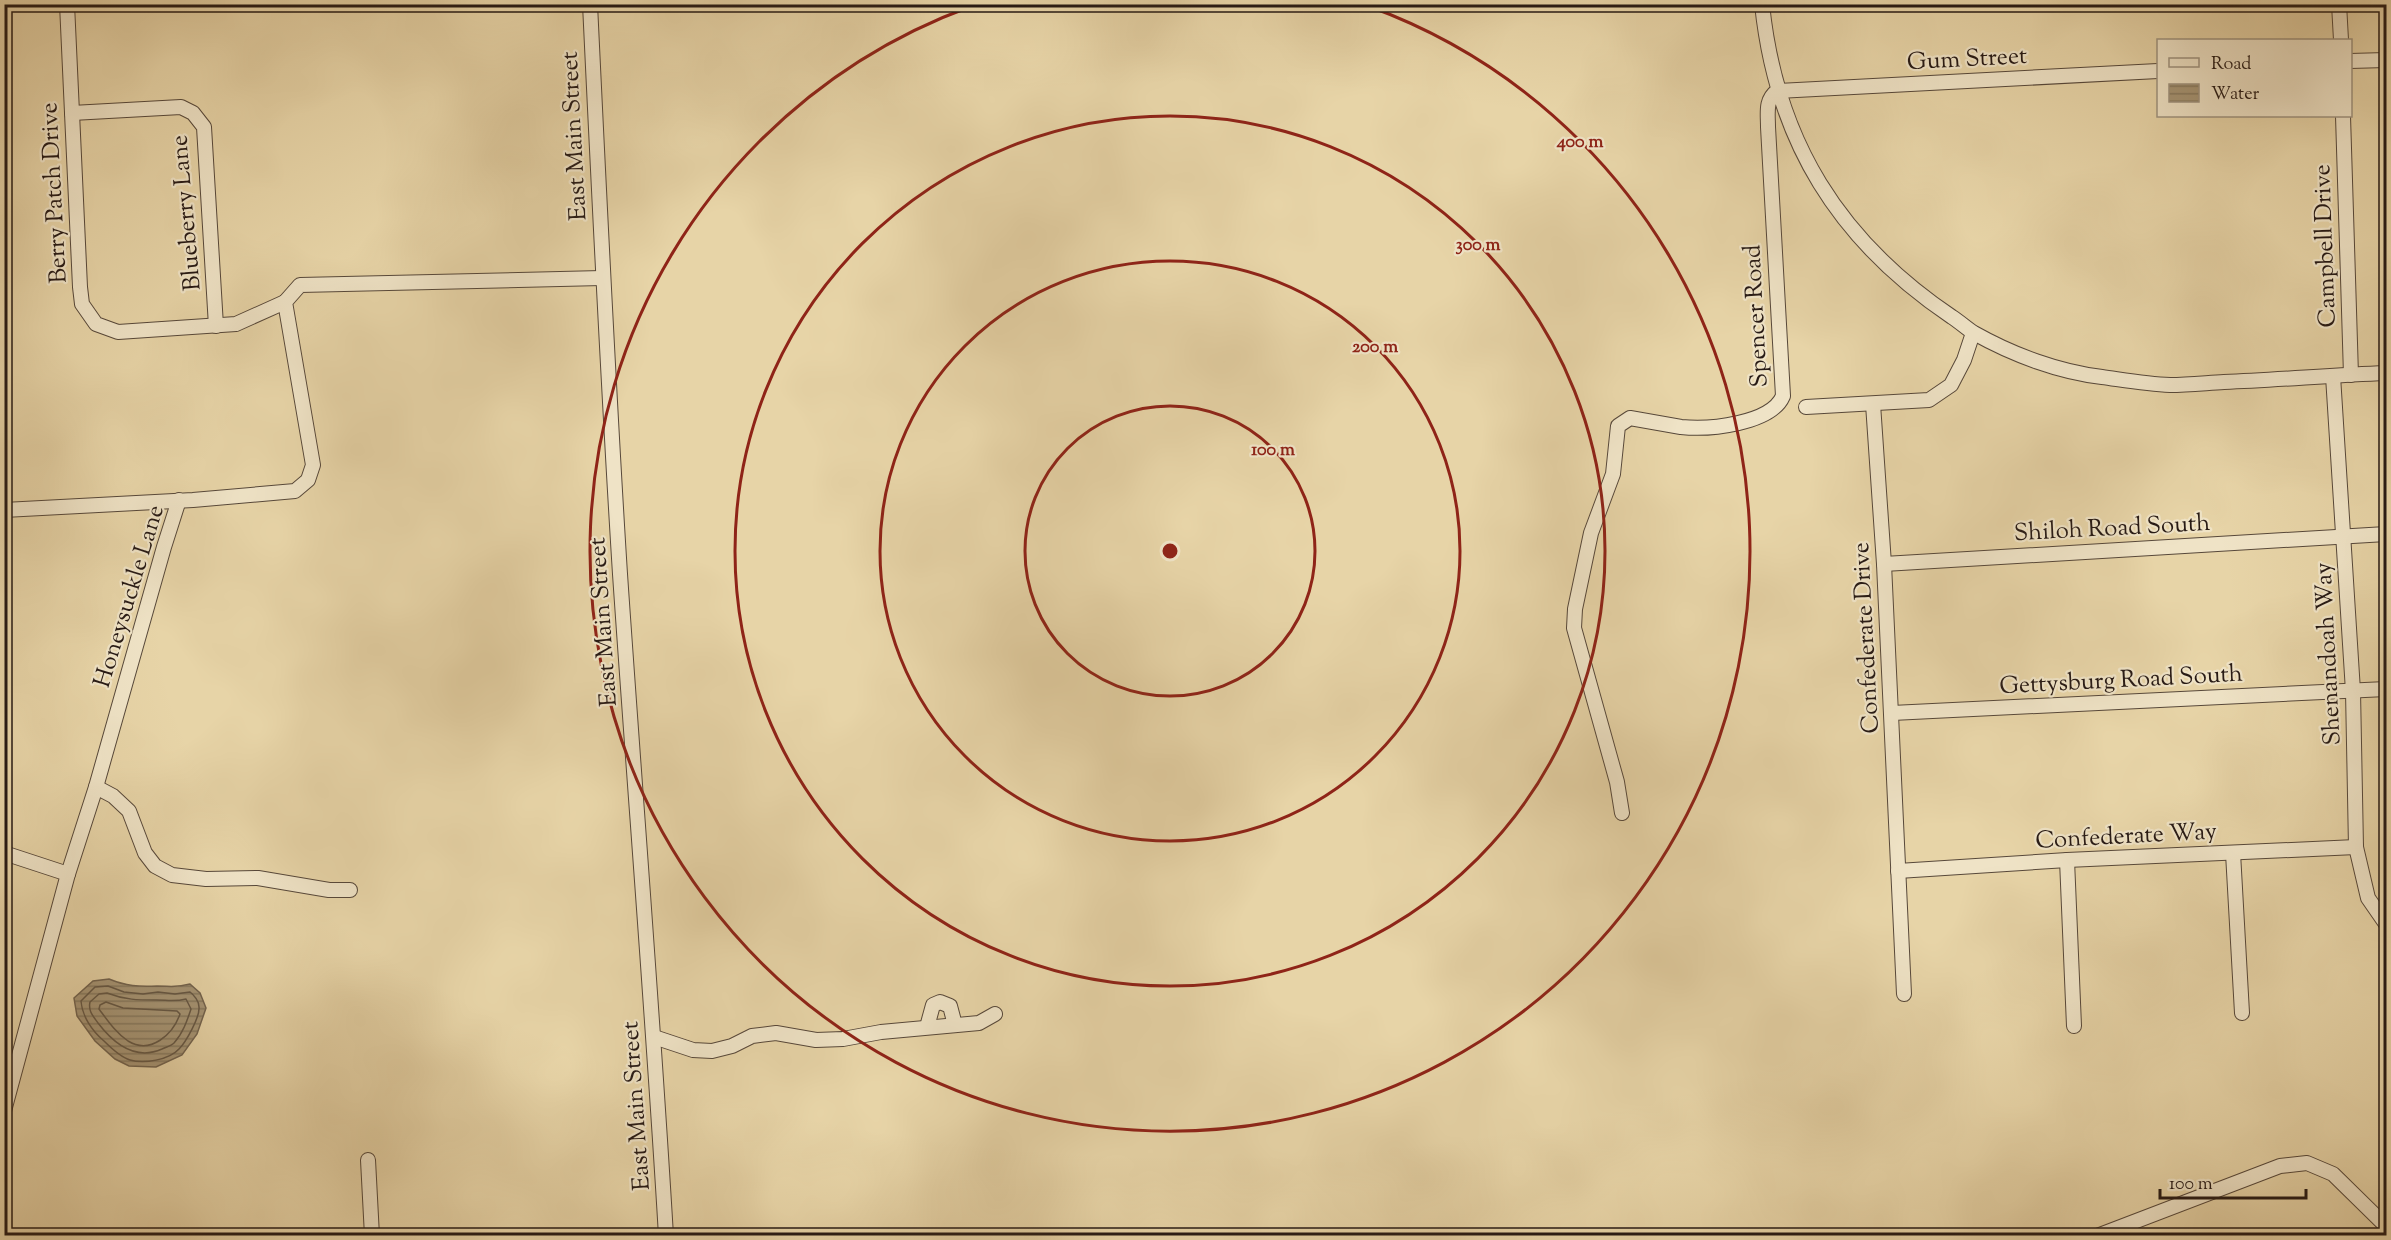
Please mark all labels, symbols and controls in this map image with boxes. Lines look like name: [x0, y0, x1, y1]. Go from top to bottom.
legend: [2157, 39, 2352, 117]
street label: Gum Street: [1906, 40, 2028, 80]
street label: East Main Street: [554, 50, 596, 221]
text: Road: [2211, 52, 2251, 78]
text: Water: [2211, 82, 2260, 108]
street label: Berry Patch Drive: [33, 101, 77, 284]
text: 400 m: [1556, 130, 1603, 156]
street label: Blueberry Lane: [163, 134, 211, 292]
street label: Campbell Drive: [2306, 164, 2346, 328]
text: 300 m: [1456, 233, 1501, 259]
street label: Spencer Road: [1736, 243, 1778, 388]
text: 200 m: [1352, 335, 1398, 361]
text: 100 m: [1251, 438, 1295, 464]
street label: Honeysuckle Lane: [86, 501, 174, 692]
street label: Shiloh Road South: [2013, 507, 2211, 551]
street label: East Main Street: [581, 536, 627, 708]
centre of rings: [1160, 541, 1180, 561]
street label: Confederate Drive: [1845, 541, 1889, 734]
street label: Shenandoah Way: [2307, 562, 2351, 746]
street label: Gettysburg Road South: [1999, 658, 2244, 704]
street label: Confederate Way: [2034, 815, 2218, 859]
street label: East Main Street: [614, 1020, 660, 1192]
scale bar: [2160, 1162, 2306, 1200]
text: 100 m: [2169, 1172, 2213, 1198]

